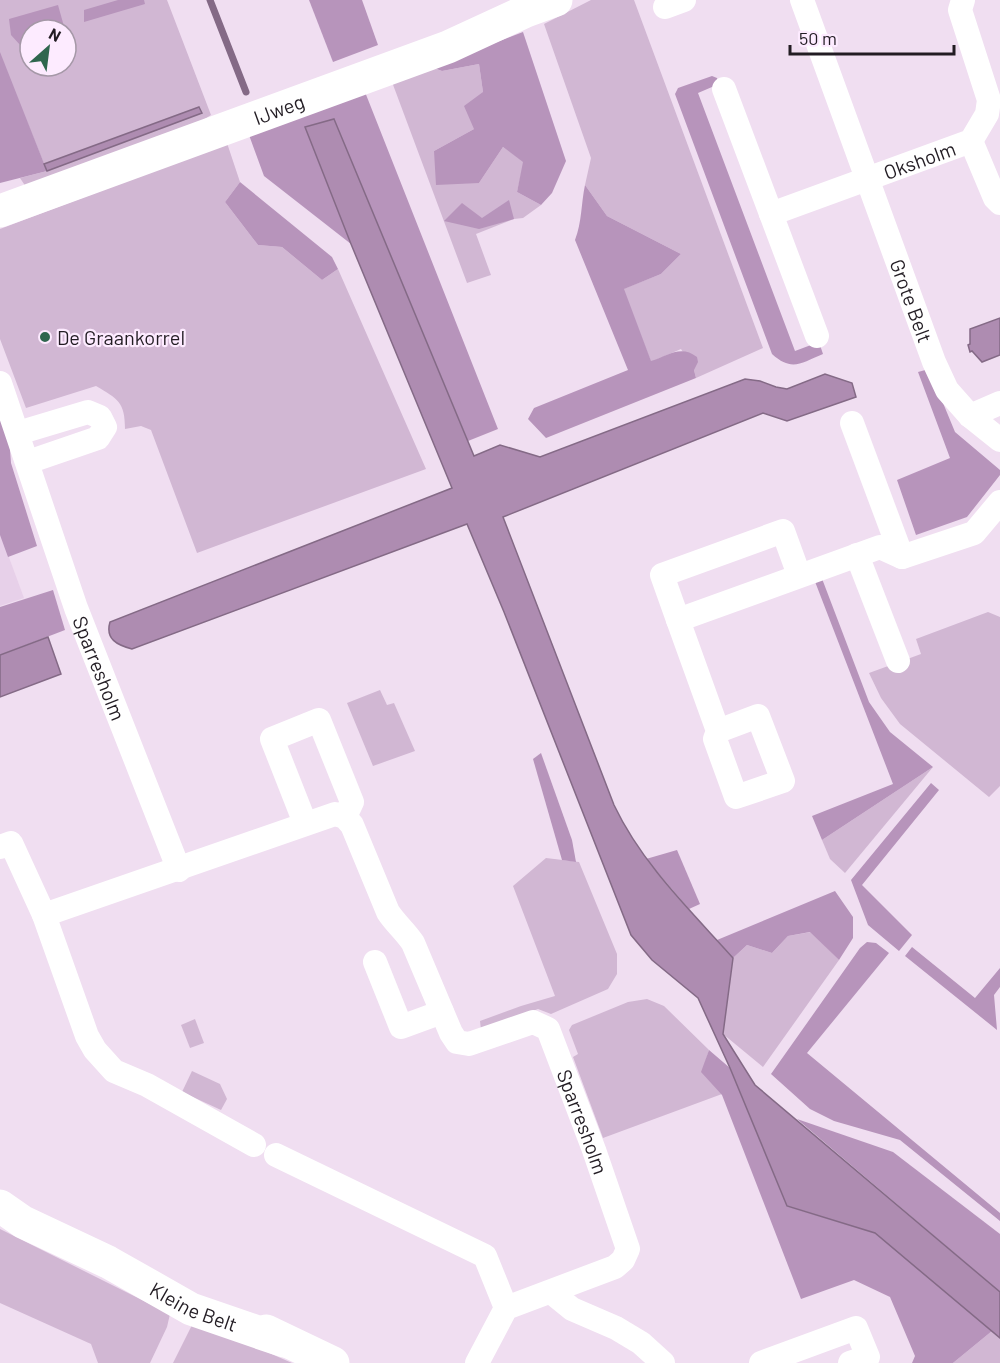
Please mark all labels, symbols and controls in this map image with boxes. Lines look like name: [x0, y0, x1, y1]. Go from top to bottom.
north arrow: [18, 18, 78, 78]
scale bar: [790, 18, 954, 56]
text: N: [46, 23, 64, 45]
text: 50 m: [799, 27, 837, 49]
street label: IJweg: [250, 89, 308, 129]
street label: Oksholm: [880, 136, 959, 184]
street label: Grote Belt: [885, 256, 938, 346]
place label: De Graankorrel: [57, 325, 185, 349]
marker: De Graankorrel: [38, 330, 52, 344]
street label: Sparresholm: [68, 612, 131, 724]
street label: Sparresholm: [552, 1066, 613, 1177]
street label: Kleine Belt: [146, 1276, 240, 1336]

